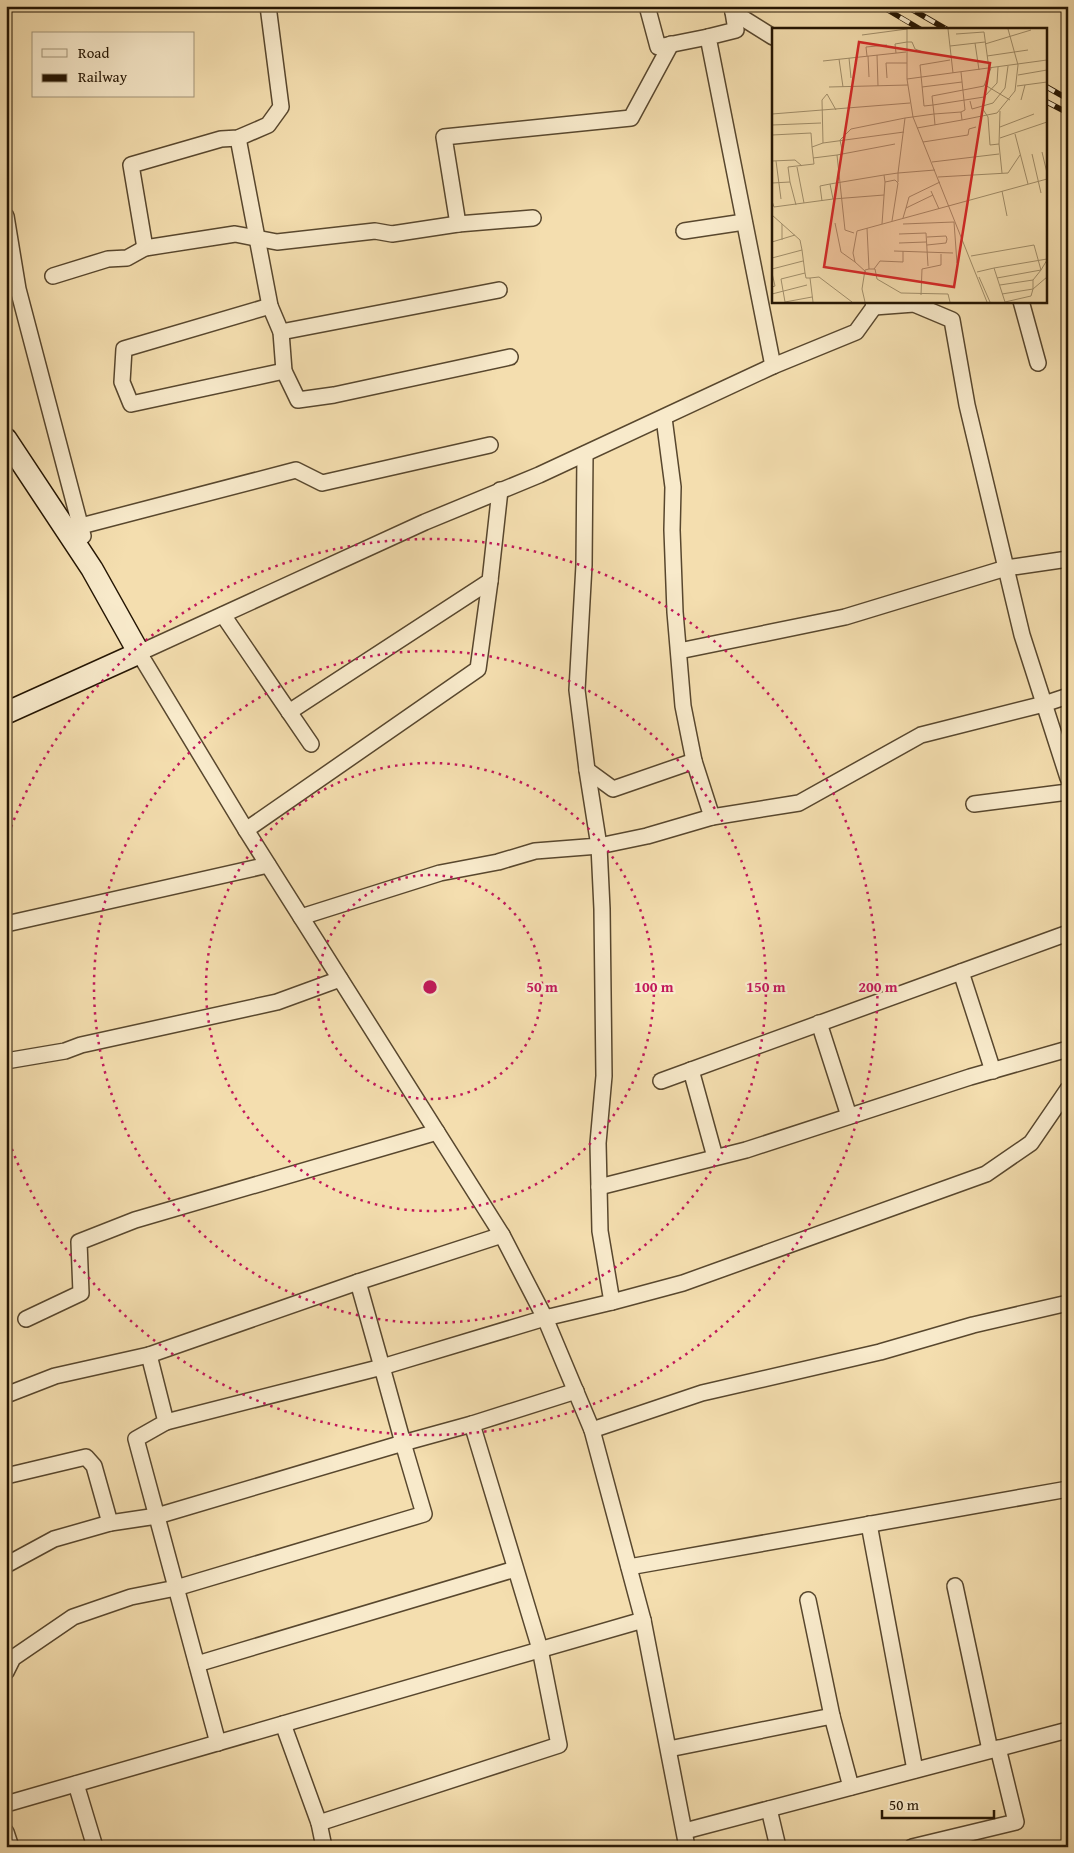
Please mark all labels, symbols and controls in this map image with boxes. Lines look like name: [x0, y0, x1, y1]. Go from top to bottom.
inset map: [772, 28, 1046, 302]
legend: [32, 32, 195, 98]
text: Road: [78, 42, 109, 63]
text: Railway: [78, 66, 128, 87]
text: 50 m: [526, 976, 558, 997]
text: 100 m: [634, 976, 674, 997]
text: 150 m: [746, 976, 786, 997]
text: 200 m: [858, 976, 898, 997]
centre of rings: [421, 978, 439, 996]
scale bar: [882, 1788, 994, 1820]
text: 50 m: [889, 1794, 920, 1815]

